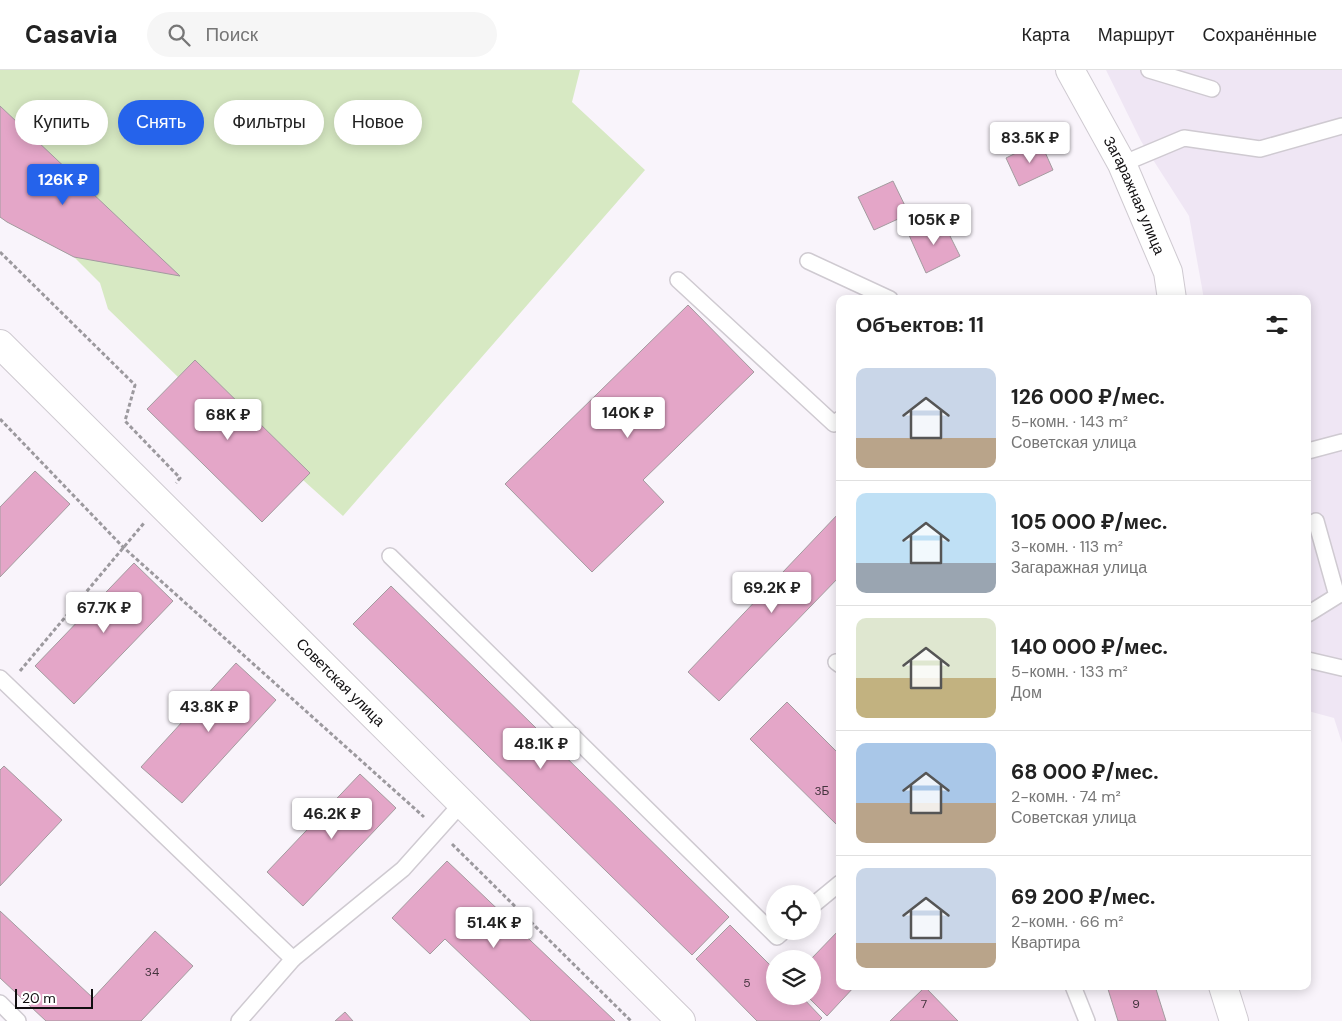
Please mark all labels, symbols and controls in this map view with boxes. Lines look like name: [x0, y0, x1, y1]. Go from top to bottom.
search box: [147, 12, 497, 57]
text: Casavia: [25, 19, 117, 50]
icon: search: [165, 21, 193, 49]
text: Поиск: [205, 22, 258, 47]
text: Карта: [1022, 23, 1070, 47]
text: Маршрут: [1098, 23, 1174, 47]
text: Сохранённые: [1202, 23, 1317, 47]
chip: Купить: [15, 100, 108, 145]
chip: Снять: [118, 100, 204, 145]
chip: Фильтры: [214, 100, 324, 145]
chip: Новое: [334, 100, 422, 145]
pin: 83.5K ₽: [984, 122, 1076, 164]
text: 83.5K ₽: [1001, 127, 1059, 148]
street label: Загаражная улица: [1099, 133, 1170, 258]
pin: 126K ₽: [22, 164, 104, 206]
text: 126K ₽: [38, 169, 88, 190]
pin: 105K ₽: [893, 204, 975, 246]
text: 105K ₽: [908, 209, 960, 230]
text: Объектов: 11: [856, 311, 984, 339]
icon: filters: [1263, 311, 1291, 339]
text: 126 000 ₽/мес.: [1011, 383, 1165, 411]
icon: home: [896, 388, 956, 448]
pin: 140K ₽: [587, 396, 669, 439]
pin: 68K ₽: [193, 398, 263, 441]
text: 140K ₽: [602, 402, 654, 423]
text: 68K ₽: [206, 404, 250, 425]
text: 5-комн. · 143 m²: [1011, 411, 1128, 432]
text: Советская улица: [1011, 432, 1136, 453]
text: 105 000 ₽/мес.: [1011, 508, 1167, 536]
icon: home: [896, 513, 956, 573]
text: 3-комн. · 113 m²: [1011, 536, 1123, 557]
text: Загаражная улица: [1011, 557, 1147, 578]
pin: 69.2K ₽: [726, 572, 818, 614]
text: 69.2K ₽: [743, 577, 801, 598]
pin: 67.7K ₽: [58, 592, 150, 634]
text: 67.7K ₽: [77, 597, 131, 618]
text: 140 000 ₽/мес.: [1011, 633, 1168, 661]
street label: Советская улица: [292, 634, 390, 731]
icon: home: [896, 638, 956, 698]
text: 5-комн. · 133 m²: [1011, 661, 1128, 682]
text: Дом: [1011, 682, 1042, 703]
pin: 43.8K ₽: [163, 690, 255, 733]
text: 43.8K ₽: [180, 696, 238, 717]
pin: 48.1K ₽: [495, 728, 587, 770]
text: 48.1K ₽: [514, 733, 568, 754]
text: 68 000 ₽/мес.: [1011, 758, 1158, 786]
icon: home: [896, 763, 956, 823]
house number: 3Б: [815, 783, 830, 799]
text: 2-комн. · 74 m²: [1011, 786, 1121, 807]
pin: 46.2K ₽: [286, 798, 378, 840]
text: 46.2K ₽: [303, 803, 361, 824]
text: Советская улица: [1011, 807, 1136, 828]
text: 69 200 ₽/мес.: [1011, 883, 1155, 911]
map controls: [766, 885, 821, 1005]
button: locate: [766, 885, 821, 940]
icon: home: [896, 888, 956, 948]
pin: 51.4K ₽: [448, 906, 540, 949]
text: 2-комн. · 66 m²: [1011, 911, 1124, 932]
text: 51.4K ₽: [467, 912, 521, 933]
text: Квартира: [1011, 932, 1080, 953]
button: layers: [766, 950, 821, 1005]
house number: 34: [145, 964, 159, 980]
house number: 5: [743, 975, 751, 991]
scale bar: [15, 986, 92, 1009]
text: 20 m: [22, 989, 56, 1007]
house number: 7: [921, 996, 927, 1012]
house number: 9: [1132, 996, 1140, 1012]

